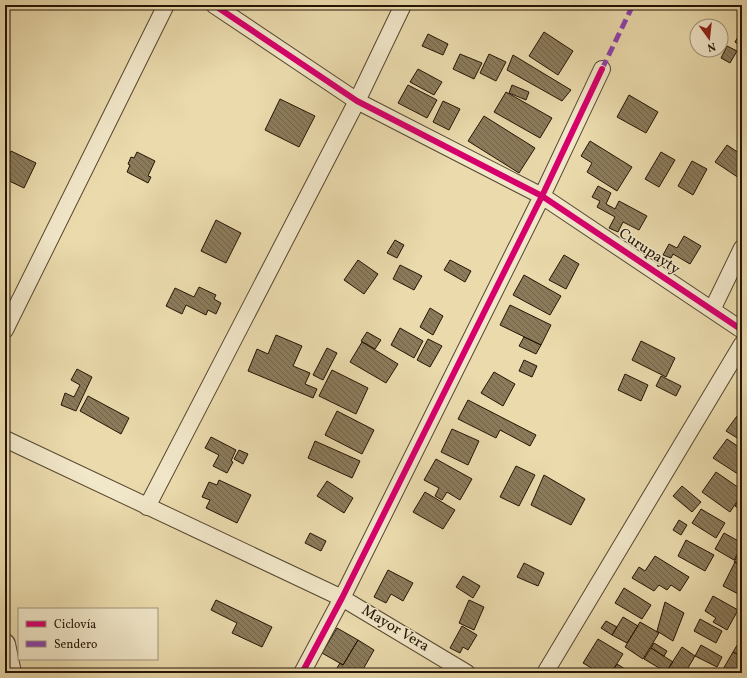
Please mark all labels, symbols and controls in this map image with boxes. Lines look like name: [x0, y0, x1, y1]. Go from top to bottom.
north arrow: [689, 18, 729, 58]
text: N: [705, 38, 717, 54]
street label: Curupayty: [614, 224, 684, 280]
street label: Mayor Vera: [357, 601, 433, 657]
legend: [18, 608, 158, 660]
text: Ciclovía: [54, 617, 96, 633]
text: Sendero: [54, 637, 97, 653]

